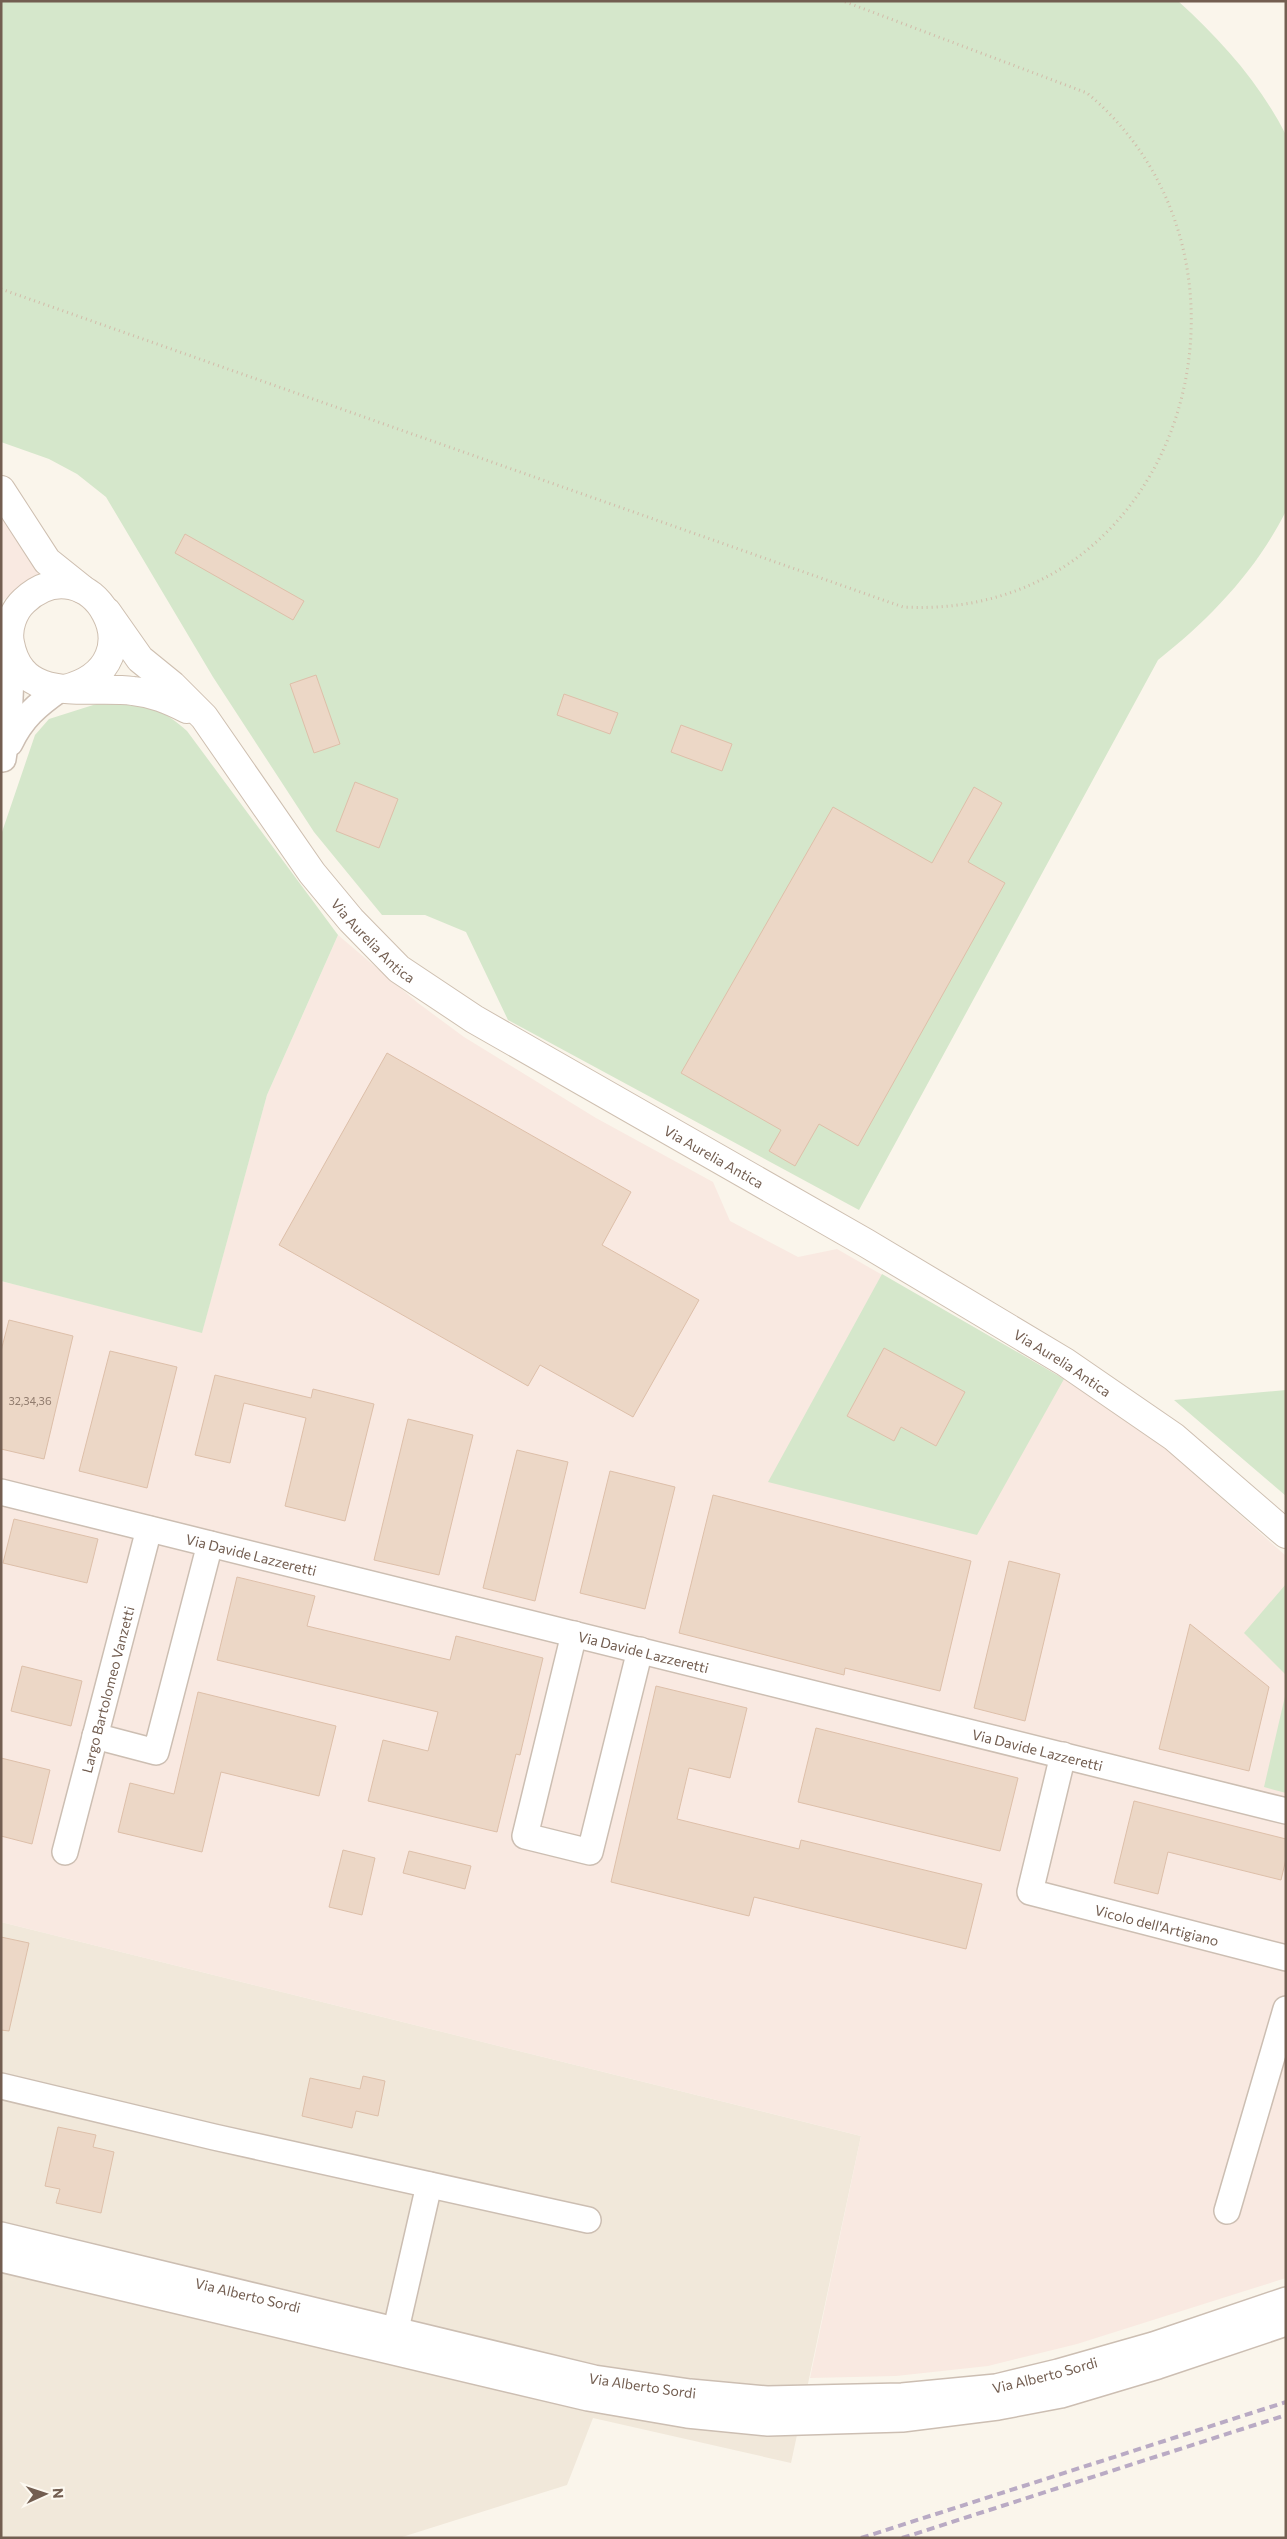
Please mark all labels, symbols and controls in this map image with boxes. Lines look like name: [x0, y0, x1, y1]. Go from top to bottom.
street label: Via Aurelia Antica: [328, 895, 418, 986]
street label: Via Aurelia Antica: [661, 1121, 767, 1191]
street label: Via Aurelia Antica: [1011, 1325, 1114, 1400]
house number: 32,34,36: [8, 1394, 52, 1407]
street label: Via Davide Lazzeretti: [184, 1530, 319, 1579]
street label: Largo Bartolomeo Vanzetti: [77, 1604, 137, 1775]
street label: Via Davide Lazzeretti: [576, 1627, 711, 1676]
street label: Via Davide Lazzeretti: [970, 1725, 1105, 1774]
street label: Vicolo dell'Artigiano: [1093, 1901, 1221, 1949]
street label: Via Alberto Sordi: [193, 2274, 302, 2315]
street label: Via Alberto Sordi: [990, 2353, 1099, 2396]
street label: Via Alberto Sordi: [587, 2369, 697, 2401]
north arrow: [20, 2469, 70, 2519]
text: N: [50, 2488, 67, 2499]

